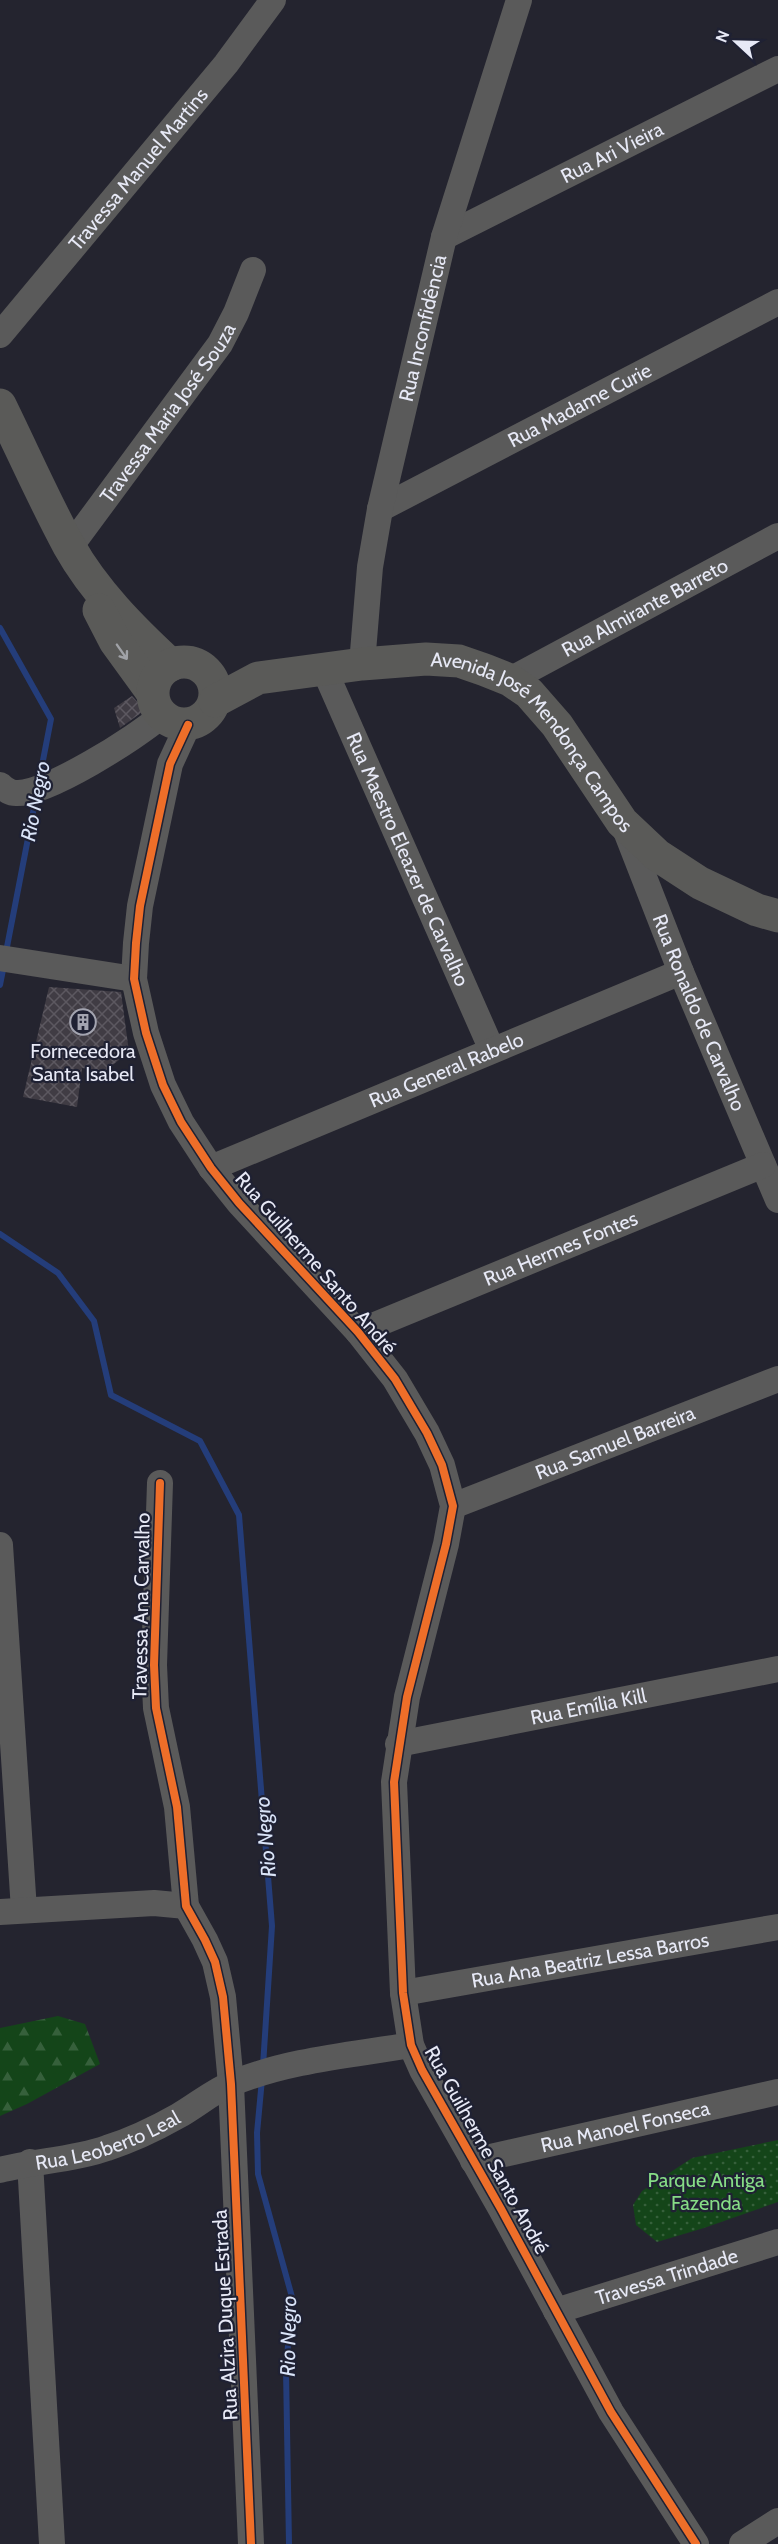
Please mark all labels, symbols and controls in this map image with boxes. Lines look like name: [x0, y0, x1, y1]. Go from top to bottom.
north arrow: [706, 12, 766, 72]
text: N: [712, 28, 733, 45]
street label: Travessa Manuel Martins: [64, 83, 213, 255]
street label: Rua Ari Vieira: [557, 117, 667, 188]
street label: Rua Inconfidência: [394, 252, 452, 404]
street label: Travessa Maria José Souza: [95, 319, 241, 508]
street label: Rua Madame Curie: [504, 358, 655, 452]
street label: Rua Almirante Barreto: [557, 553, 732, 662]
one-way arrow: [116, 643, 128, 659]
street label: Avenida José Mendonça Campos: [430, 647, 637, 837]
street label: Rua Maestro Eleazer de Carvalho: [341, 729, 474, 990]
water label: Rio Negro: [15, 759, 55, 843]
street label: Rua Ronaldo de Carvalho: [648, 911, 751, 1115]
building icon: Fornecedora Santa Isabel: [68, 1007, 98, 1037]
street label: Rua General Rabelo: [366, 1027, 527, 1113]
place label: Fornecedora Santa Isabel: [30, 1039, 136, 1086]
street label: Rua Guilherme Santo André: [230, 1167, 402, 1359]
street label: Rua Hermes Fontes: [480, 1206, 641, 1291]
street label: Rua Samuel Barreira: [532, 1401, 699, 1485]
street label: Travessa Ana Carvalho: [127, 1513, 155, 1699]
street label: Rua Emília Kill: [528, 1683, 649, 1730]
water label: Rio Negro: [249, 1796, 281, 1878]
street label: Rua Ana Beatriz Lessa Barros: [469, 1927, 711, 1993]
street label: Rua Guilherme Santo André: [420, 2042, 554, 2258]
street label: Rua Manoel Fonseca: [538, 2096, 712, 2157]
street label: Rua Leoberto Leal: [34, 2105, 185, 2175]
park label: Parque Antiga Fazenda: [647, 2168, 765, 2215]
street label: Rua Alzira Duque Estrada: [207, 2209, 243, 2421]
street label: Travessa Trindade: [593, 2243, 741, 2310]
water label: Rio Negro: [275, 2295, 301, 2377]

